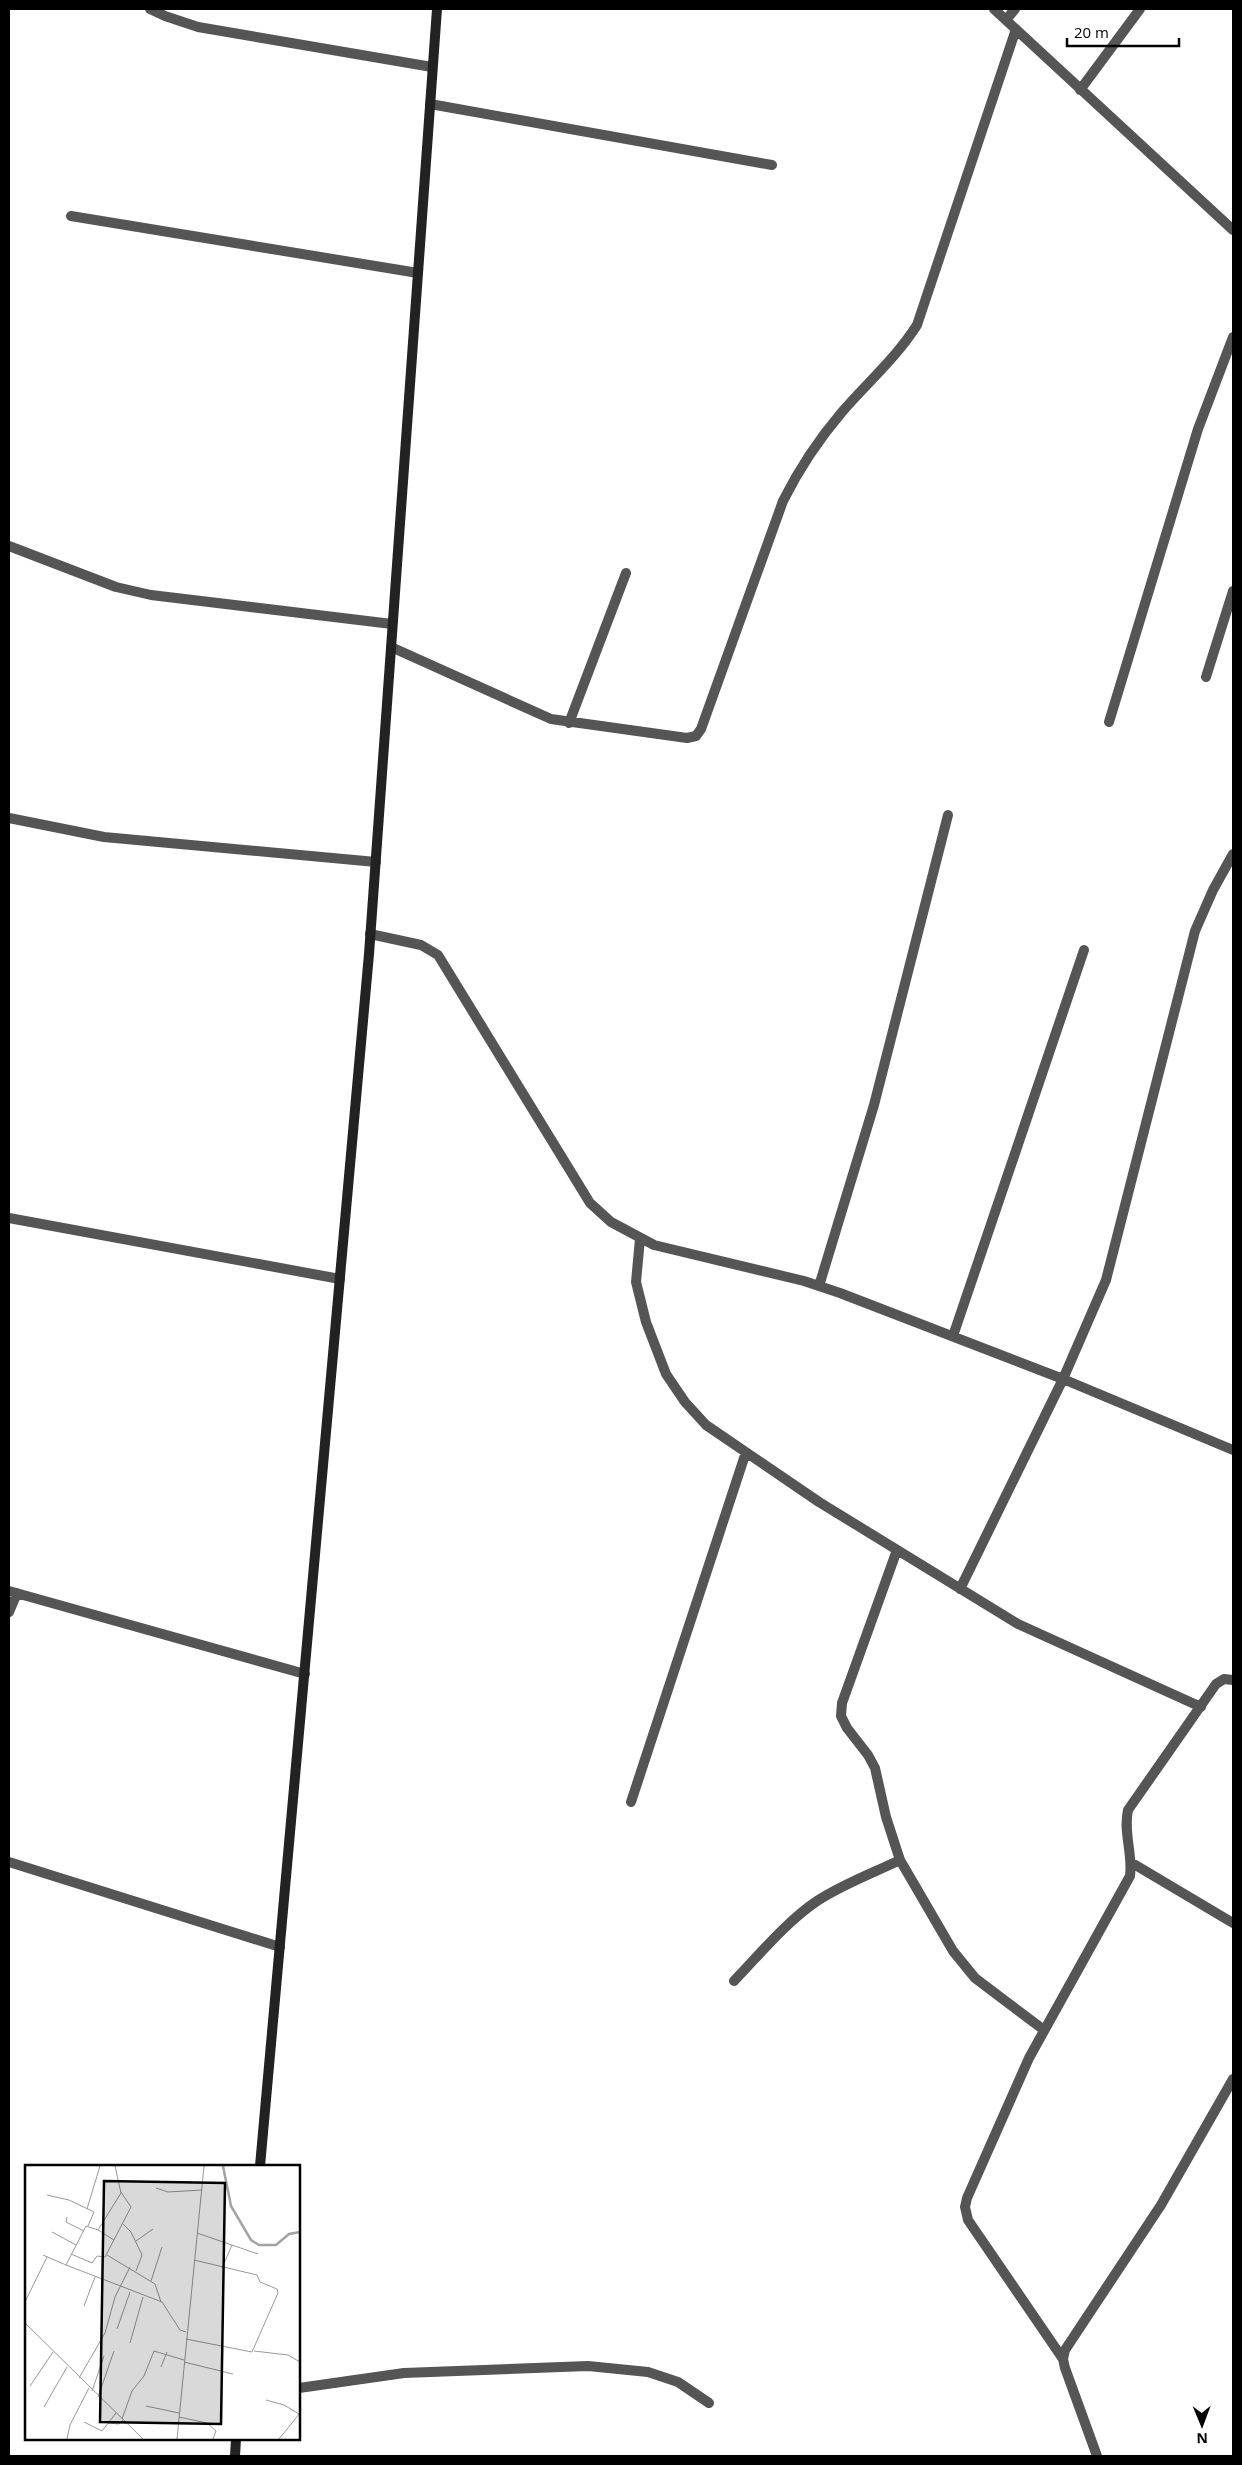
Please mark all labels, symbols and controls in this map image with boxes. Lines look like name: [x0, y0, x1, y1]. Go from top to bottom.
scale bar: [1067, 15, 1180, 47]
text: 20 m: [1074, 22, 1109, 42]
inset map: [25, 2165, 300, 2440]
north arrow: [1177, 2400, 1227, 2450]
text: N: [1196, 2429, 1208, 2448]

